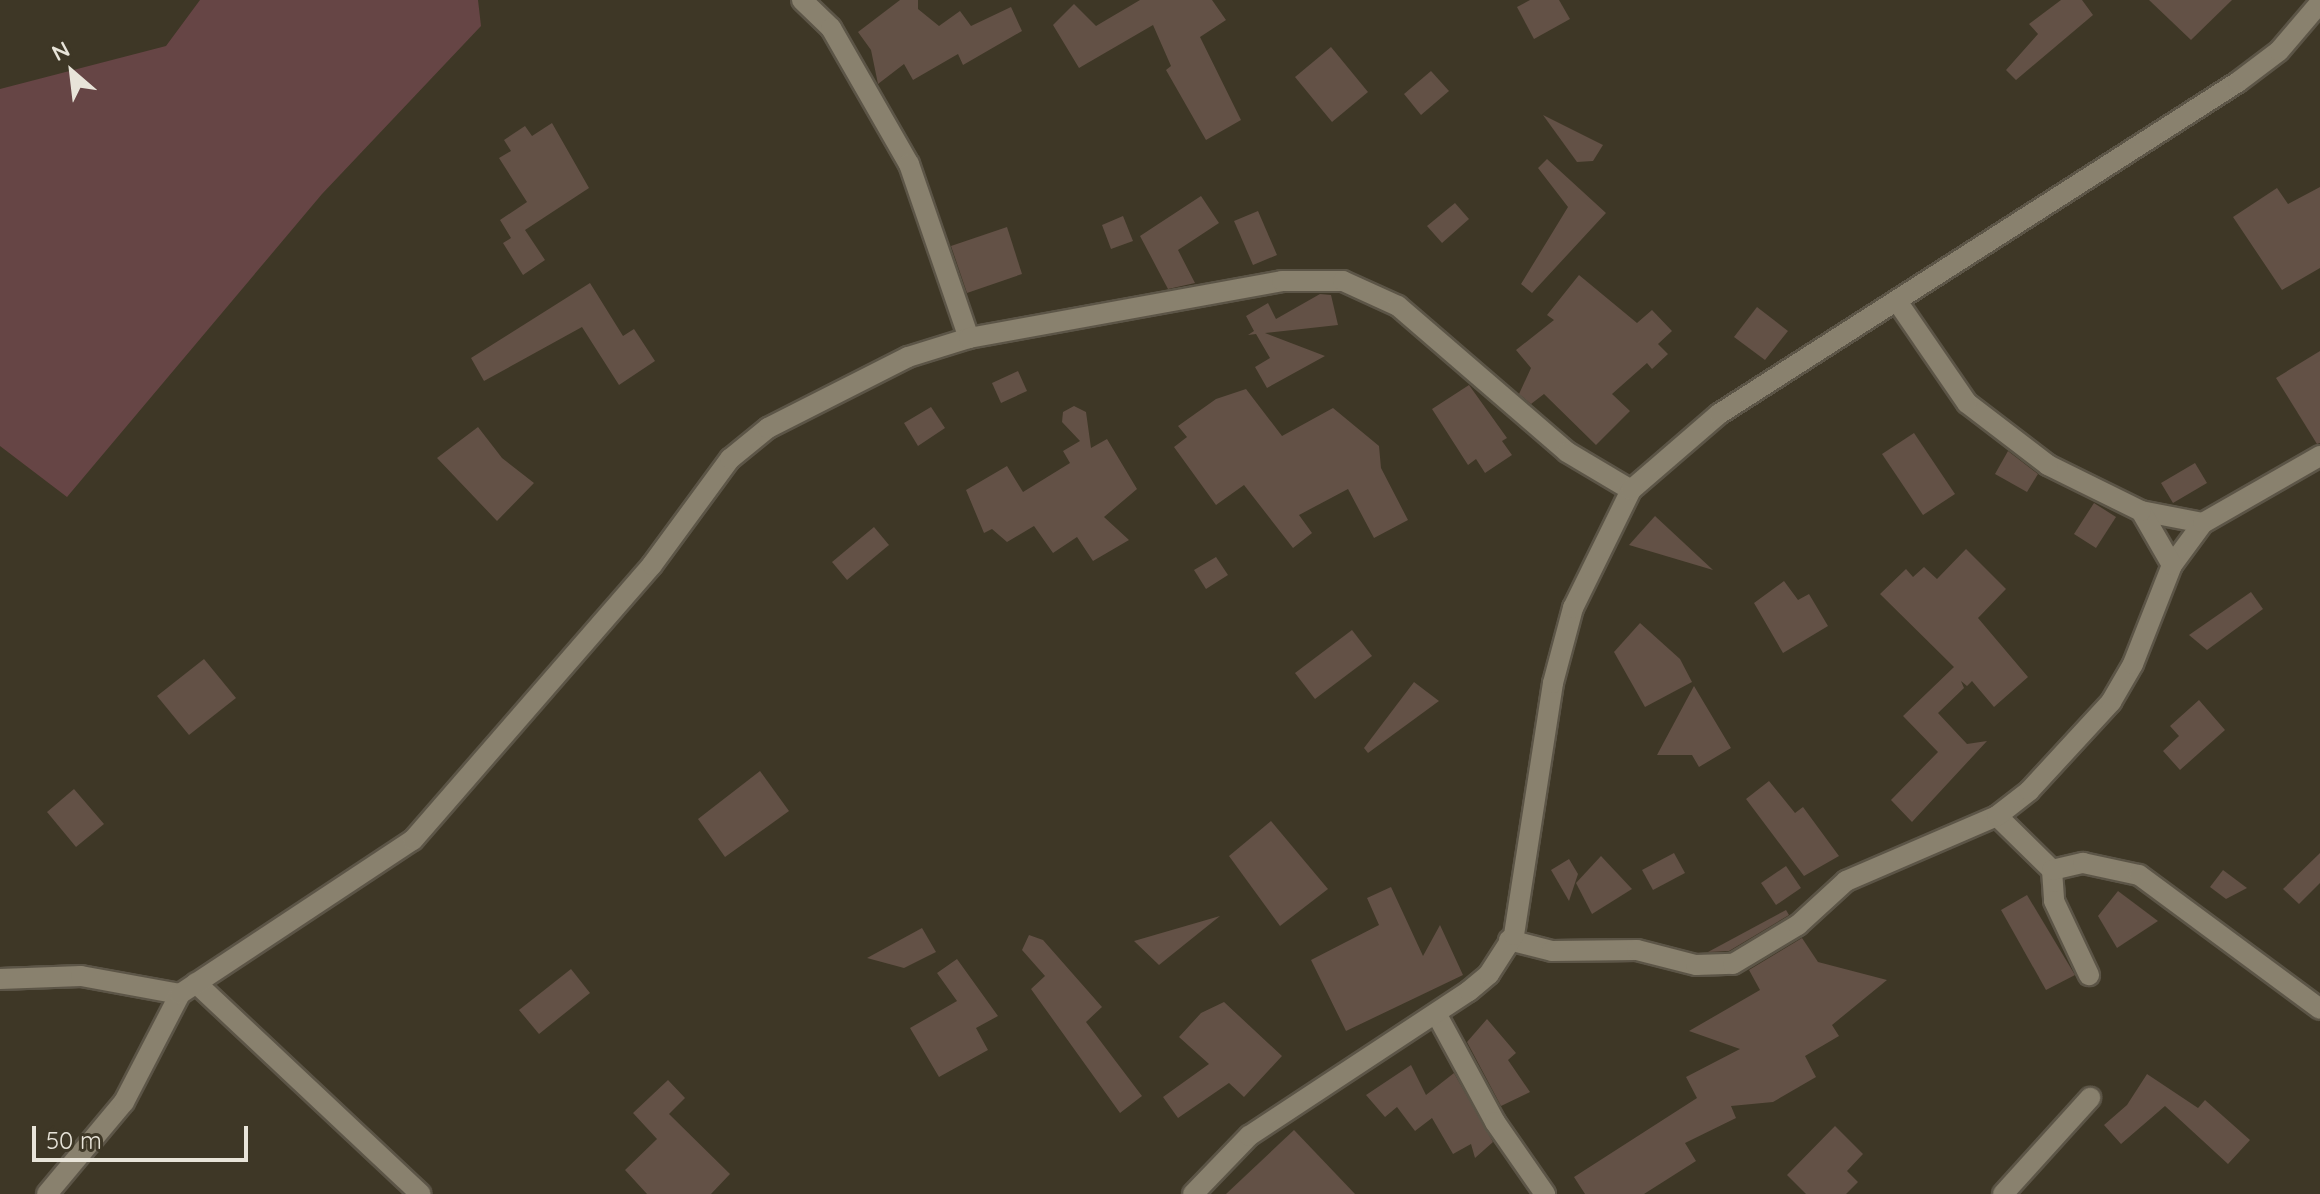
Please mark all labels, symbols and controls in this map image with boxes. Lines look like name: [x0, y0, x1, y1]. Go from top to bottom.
north arrow: [32, 32, 112, 112]
text: N: [47, 35, 74, 67]
scale bar: [36, 1110, 252, 1160]
text: 50 m: [46, 1125, 102, 1155]

